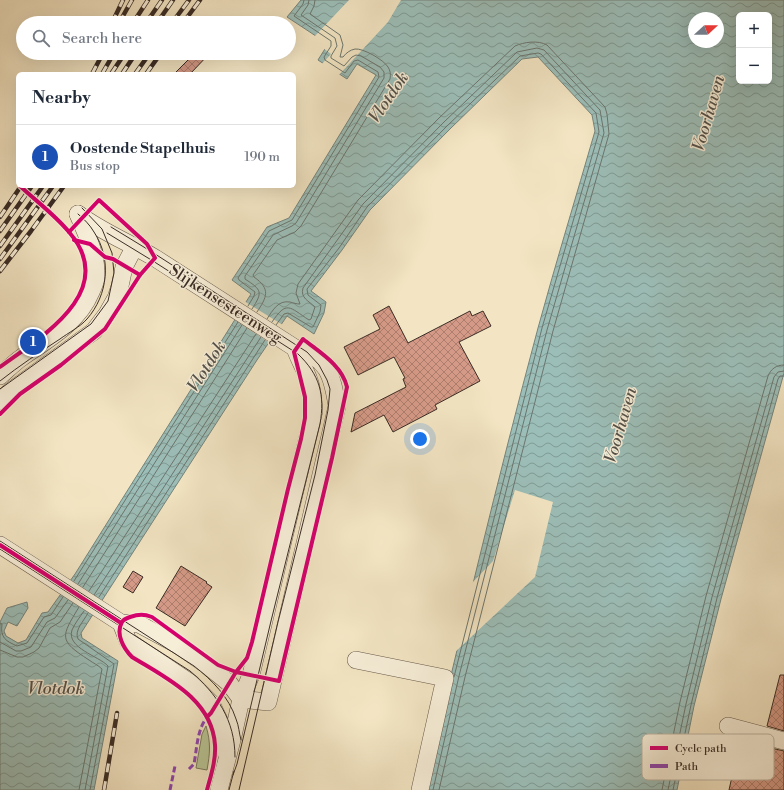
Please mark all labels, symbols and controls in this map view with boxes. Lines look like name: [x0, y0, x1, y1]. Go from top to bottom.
north arrow: [688, 12, 724, 48]
map controls: [736, 12, 772, 84]
button: +: [736, 12, 772, 48]
search box: [16, 16, 296, 60]
icon: search: [30, 27, 52, 49]
text: Search here: [62, 29, 142, 48]
button: −: [736, 48, 772, 84]
water label: Vlotdok: [364, 68, 414, 127]
water label: Voorhaven: [688, 72, 730, 154]
text: Nearby: [32, 87, 91, 109]
text: Oostende Stapelhuis: [70, 139, 215, 158]
text: 1: [42, 149, 48, 165]
text: 190 m: [244, 149, 280, 165]
text: Bus stop: [70, 158, 120, 174]
street label: Slijkensesteenweg: [165, 260, 286, 348]
pin: 1: [20, 327, 46, 357]
water label: Vlotdok: [182, 337, 231, 396]
water label: Voorhaven: [600, 384, 642, 466]
your location: [410, 429, 430, 449]
water label: Vlotdok: [28, 678, 84, 700]
legend: [642, 734, 774, 780]
text: Cycle path: [675, 742, 727, 756]
text: Path: [675, 760, 699, 774]

